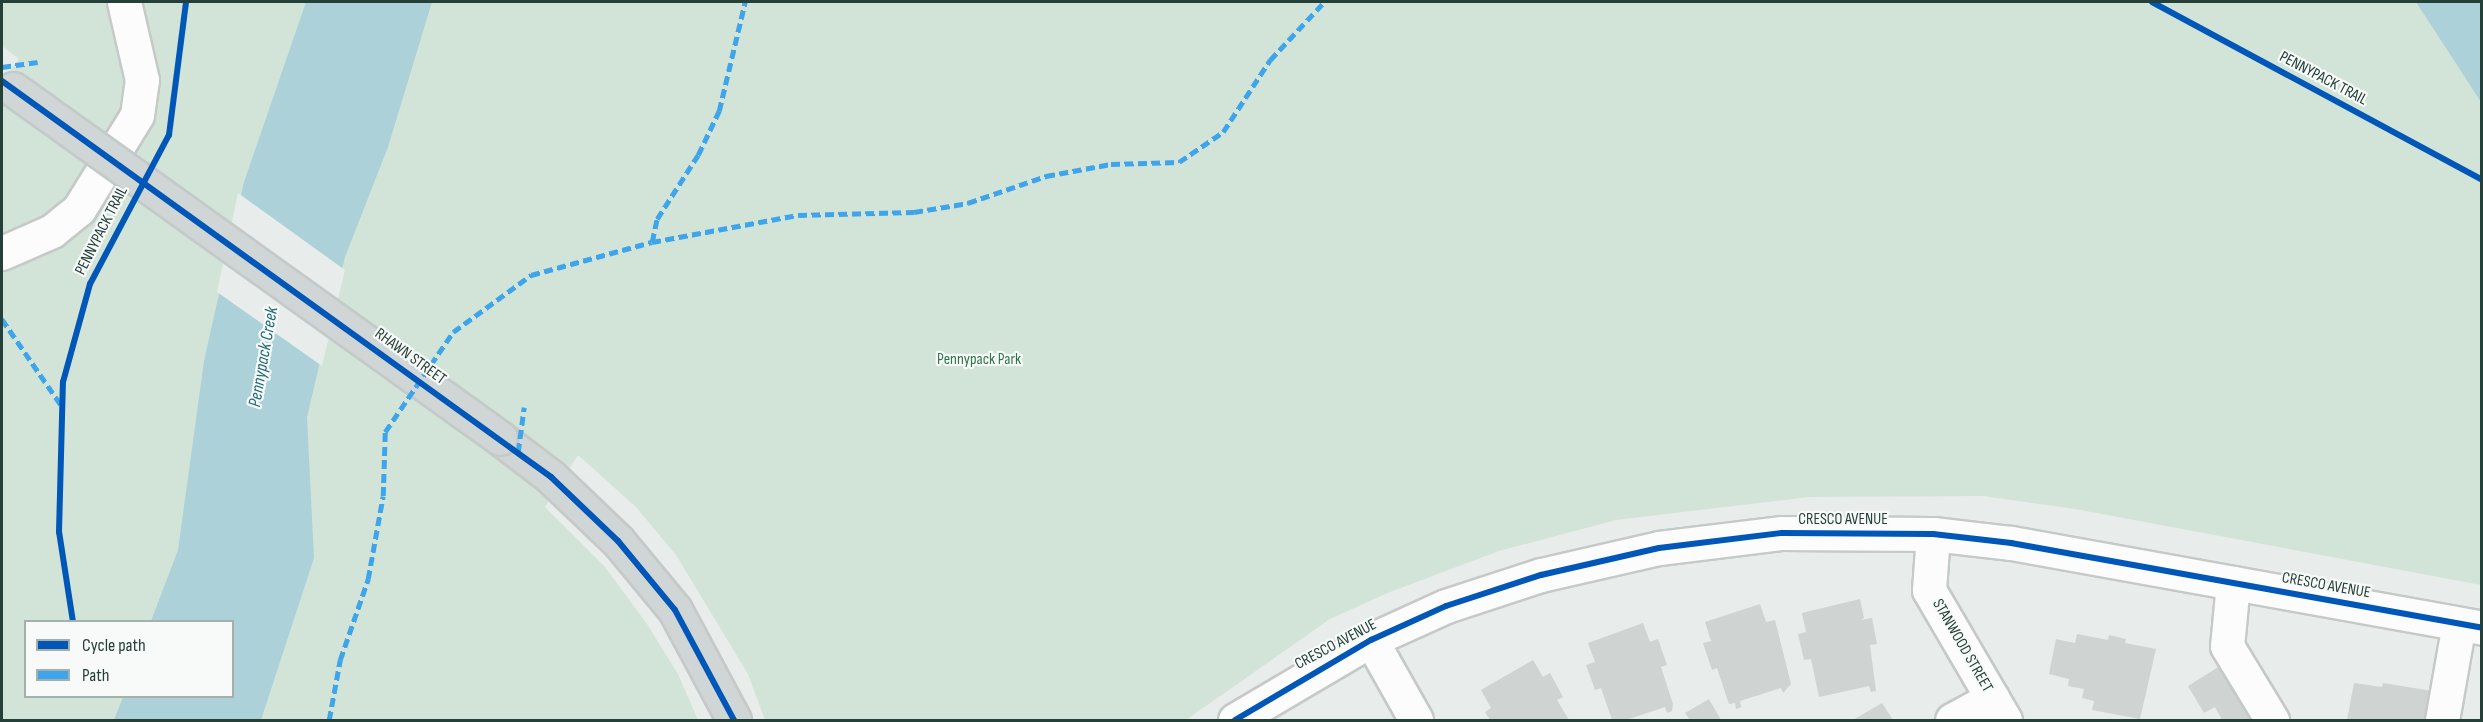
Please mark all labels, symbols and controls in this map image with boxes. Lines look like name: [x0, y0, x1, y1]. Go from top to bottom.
street label: PENNYPACK TRAIL: [2276, 48, 2370, 110]
street label: PENNYPACK TRAIL: [71, 184, 133, 278]
water label: Pennypack Creek: [245, 305, 283, 409]
street label: RHAWN STREET: [371, 325, 449, 389]
park label: Pennypack Park: [937, 350, 1021, 370]
street label: CRESCO AVENUE: [1798, 510, 1888, 530]
street label: CRESCO AVENUE: [2280, 569, 2372, 603]
street label: STANWOOD STREET: [1928, 596, 1996, 696]
street label: CRESCO AVENUE: [1292, 616, 1380, 674]
legend: [24, 620, 234, 698]
text: Cycle path: [82, 635, 146, 656]
text: Path: [82, 665, 110, 686]

